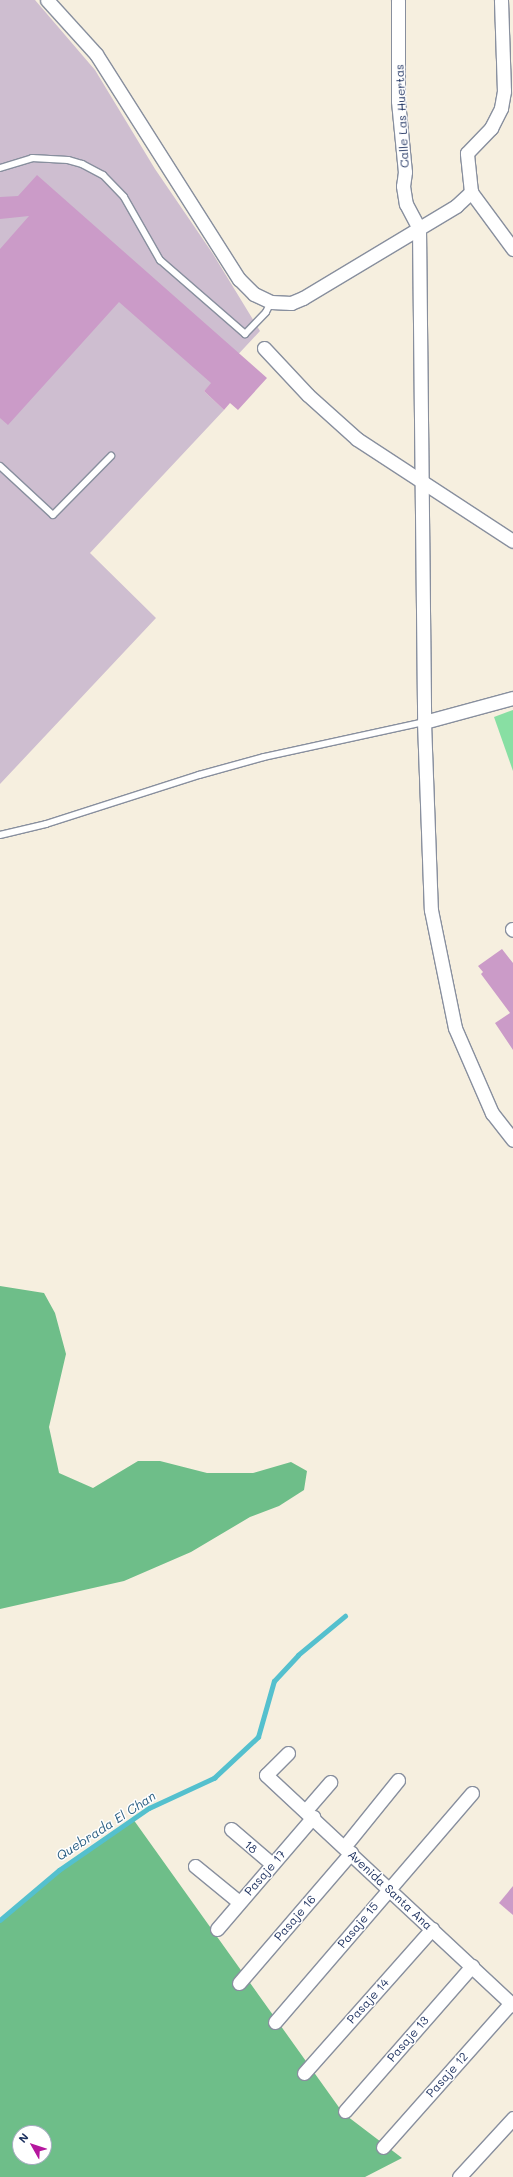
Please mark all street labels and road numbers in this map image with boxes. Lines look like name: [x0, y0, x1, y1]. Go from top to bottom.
street label: Calle Las Huertas: [392, 64, 412, 168]
street label: 18: [242, 1837, 260, 1857]
street label: Pasaje 17: [241, 1847, 289, 1899]
street label: Avenida Santa Ana: [345, 1847, 435, 1933]
street label: Pasaje 16: [271, 1892, 319, 1944]
street label: Pasaje 15: [335, 1899, 381, 1951]
street label: Pasaje 14: [344, 1975, 392, 2027]
street label: Pasaje 13: [384, 2013, 432, 2065]
street label: Pasaje 12: [423, 2050, 471, 2100]

